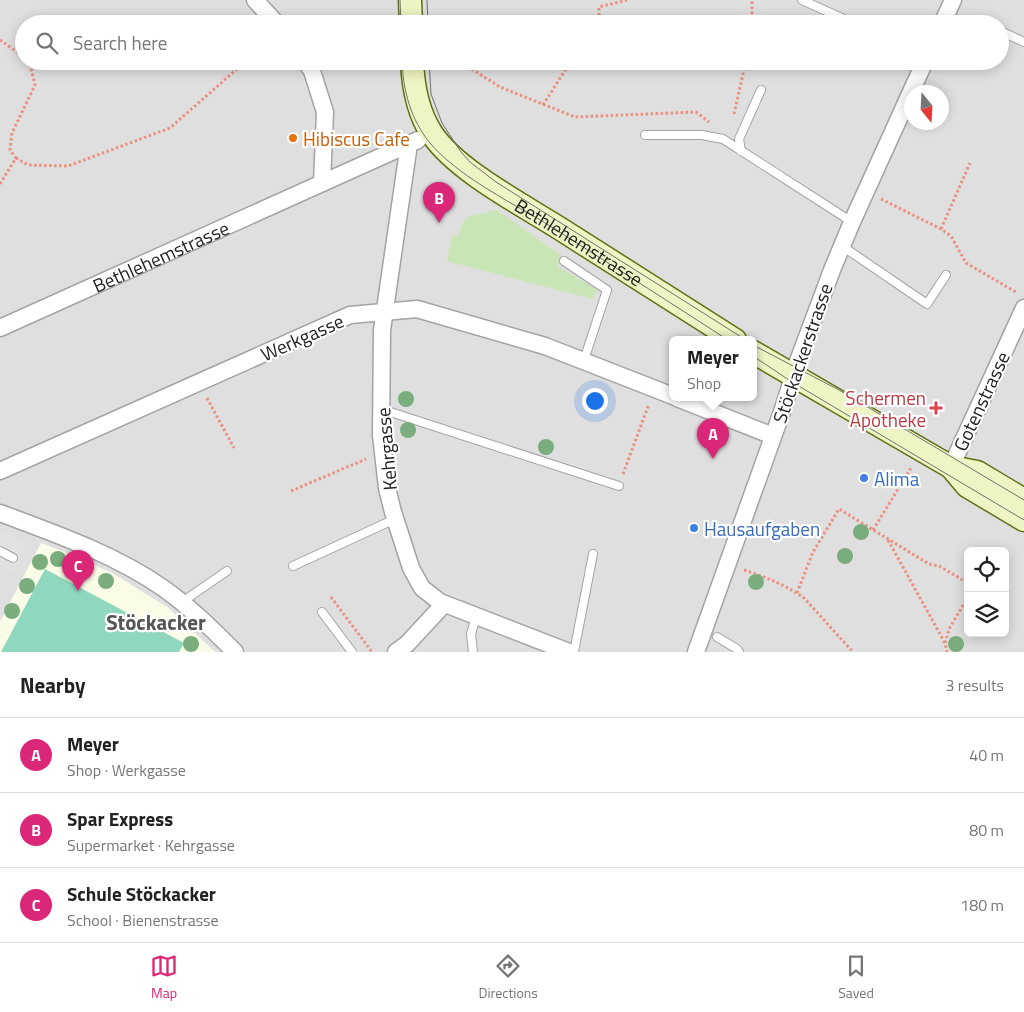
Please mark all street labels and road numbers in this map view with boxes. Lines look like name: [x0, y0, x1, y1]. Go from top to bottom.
street label: Bethlehemstrasse: [510, 190, 649, 293]
street label: Bethlehemstrasse: [88, 212, 233, 299]
street label: Stöckackerstrasse: [765, 279, 839, 427]
street label: Werkgasse: [256, 306, 348, 368]
street label: Gotenstrasse: [945, 346, 1017, 456]
street label: Kehrgasse: [368, 406, 404, 492]

